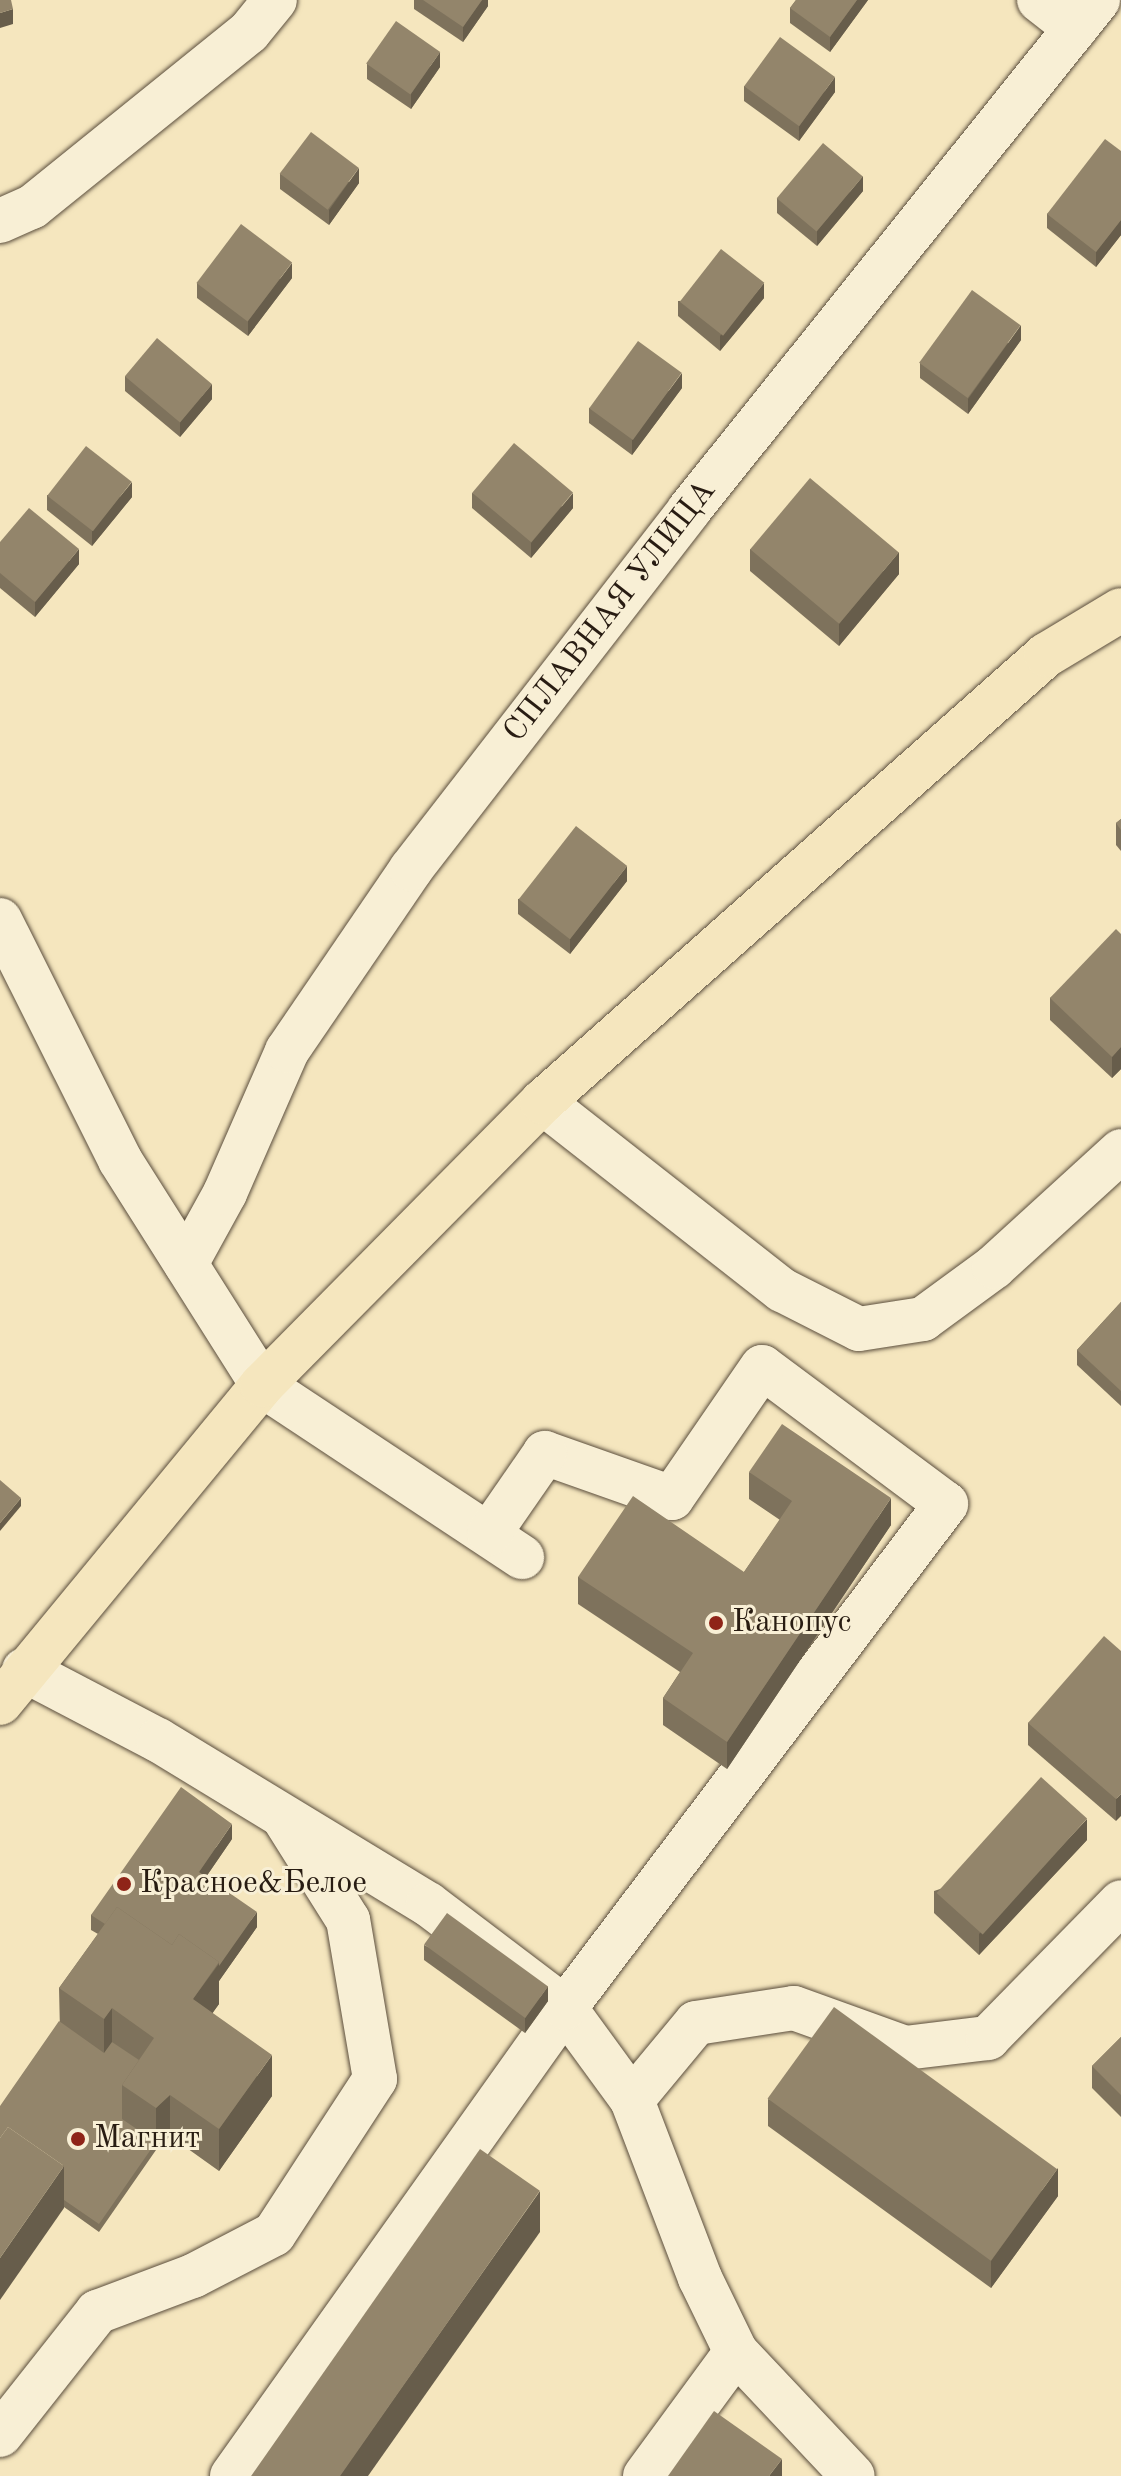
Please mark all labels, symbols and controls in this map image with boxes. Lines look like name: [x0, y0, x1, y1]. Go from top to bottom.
street label: СПЛАВНАЯ УЛИЦА: [497, 473, 725, 751]
place label: Канопус: [732, 1604, 851, 1642]
marker: Канопус: [707, 1614, 725, 1632]
place label: Красное&Белое: [140, 1865, 367, 1903]
marker: Красное&Белое: [115, 1875, 133, 1893]
place label: Магнит: [94, 2120, 200, 2158]
marker: Магнит: [69, 2130, 87, 2148]

